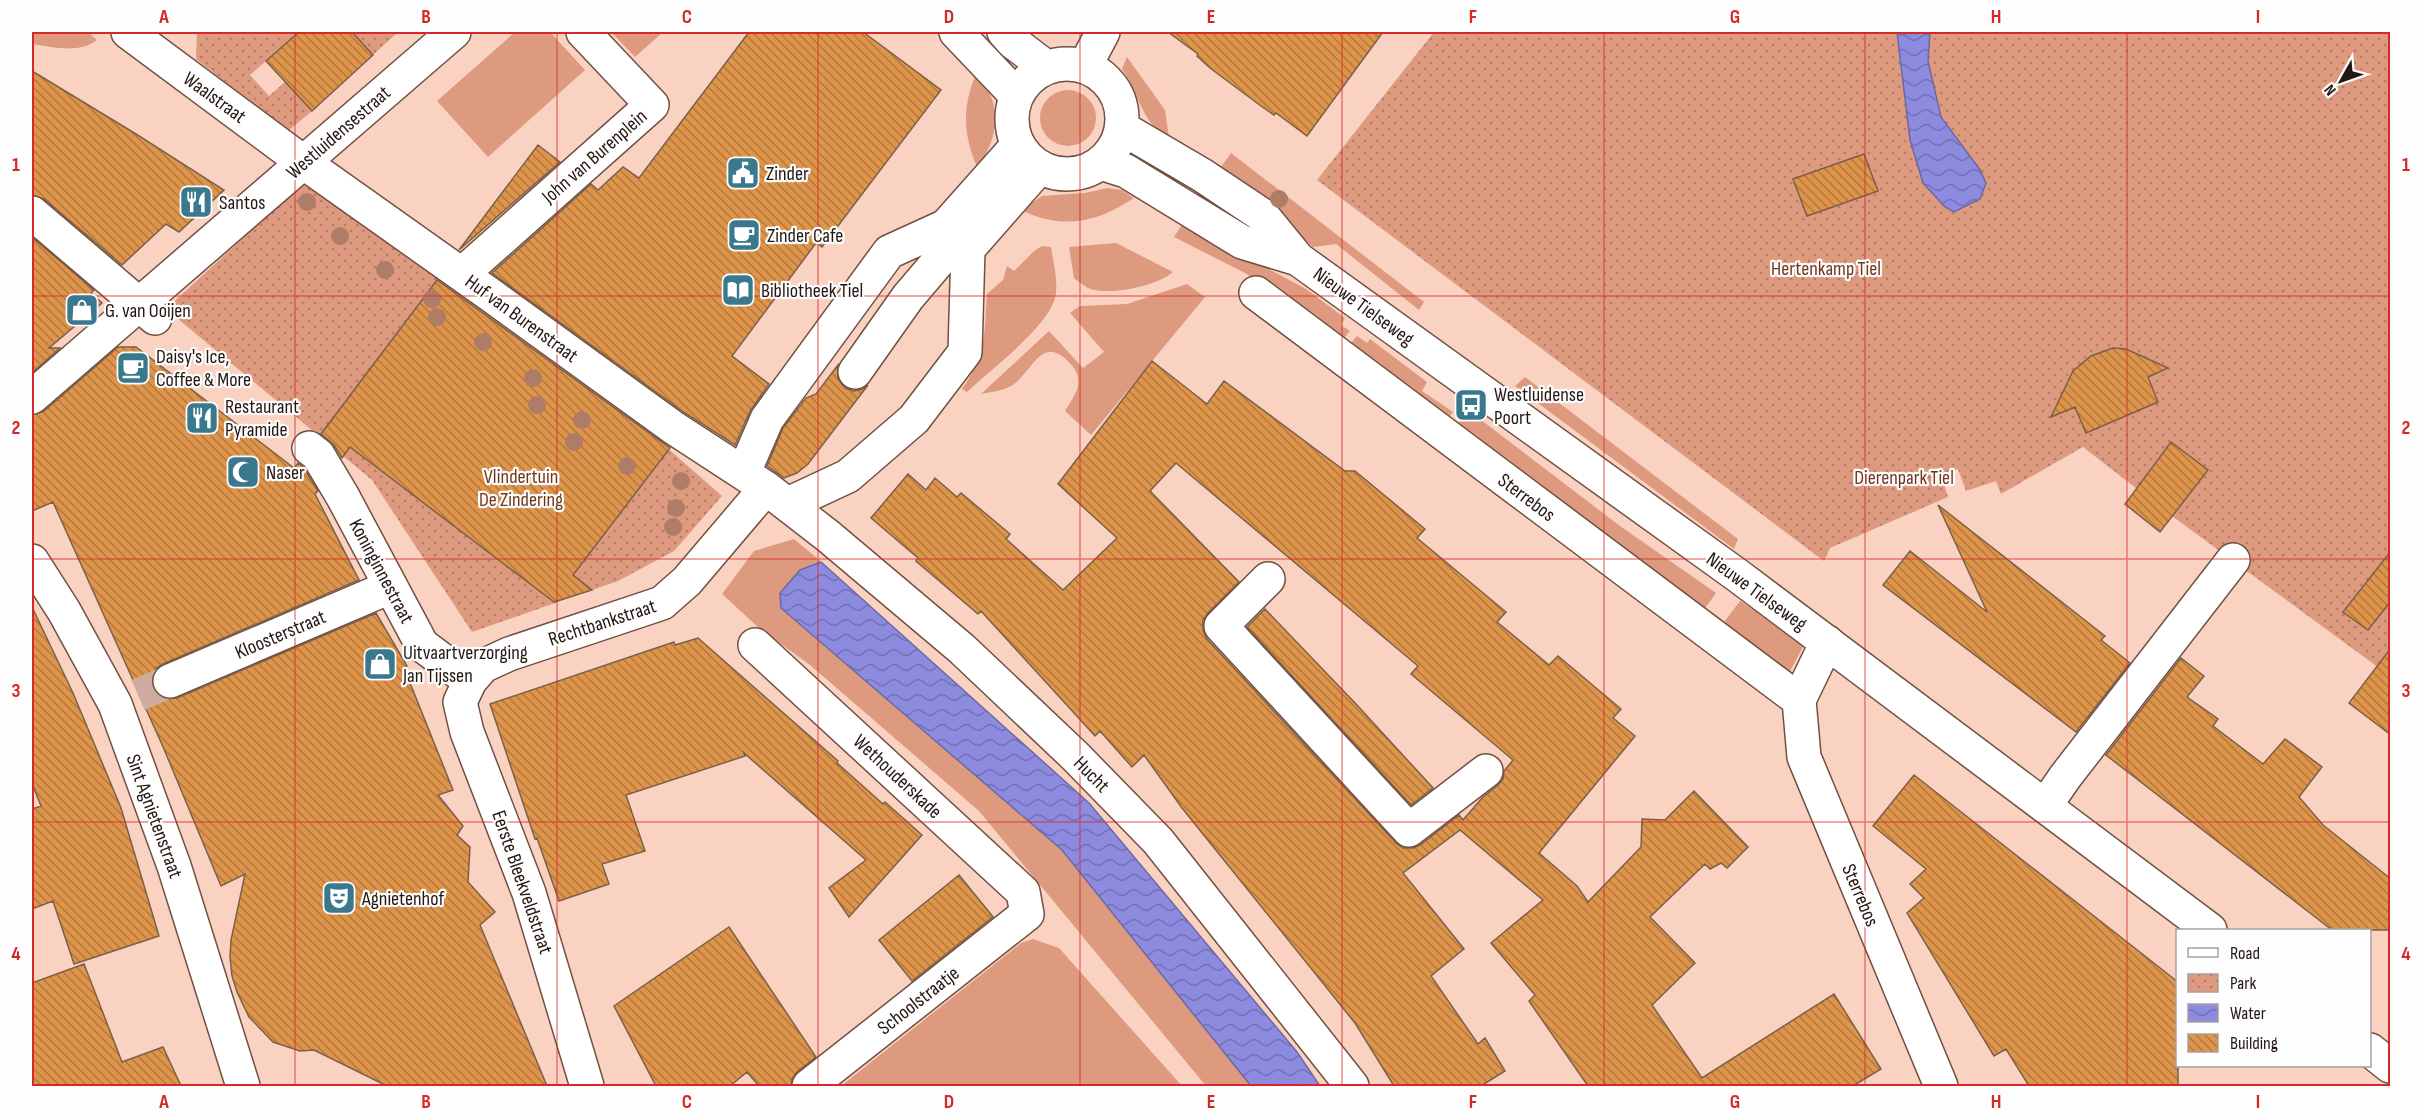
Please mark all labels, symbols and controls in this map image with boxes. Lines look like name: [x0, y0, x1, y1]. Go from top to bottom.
text: A: [158, 5, 169, 29]
text: B: [421, 5, 431, 29]
text: C: [682, 5, 692, 29]
text: D: [944, 5, 954, 29]
text: E: [1207, 5, 1215, 29]
text: F: [1469, 5, 1477, 29]
text: G: [1730, 5, 1740, 29]
text: H: [1991, 5, 2001, 29]
text: I: [2256, 5, 2260, 29]
north arrow: [2311, 51, 2371, 111]
street label: Waalstraat: [178, 67, 251, 129]
text: N: [2321, 80, 2341, 99]
street label: Westluidensestraat: [282, 81, 396, 185]
street label: John van Burenplein: [537, 105, 652, 210]
text: 1: [12, 153, 20, 177]
text: 1: [2402, 153, 2410, 177]
public building icon: Zinder: [725, 155, 761, 191]
place label: Zinder: [766, 162, 809, 186]
restaurant icon: Santos: [178, 184, 214, 220]
place label: Santos: [219, 191, 265, 215]
cafe icon: Zinder Cafe: [726, 217, 762, 253]
place label: Zinder Cafe: [767, 224, 843, 248]
park label: Hertenkamp Tiel: [1771, 257, 1881, 281]
street label: Nieuwe Tielseweg: [1308, 262, 1418, 351]
street label: Huf van Burenstraat: [460, 270, 583, 368]
library icon: Bibliotheek Tiel: [720, 272, 756, 308]
place label: Bibliotheek Tiel: [761, 279, 863, 303]
shop icon: G. van Ooijen: [64, 292, 100, 328]
place label: G. van Ooijen: [105, 299, 191, 323]
place label: Daisy's Ice, Coffee & More: [156, 345, 251, 392]
cafe icon: Daisy's Ice, Coffee & More: [115, 350, 151, 386]
place label: Westluidense Poort: [1494, 383, 1584, 430]
bus stop icon: Westluidense Poort: [1453, 387, 1489, 423]
place label: Restaurant Pyramide: [225, 395, 299, 442]
restaurant icon: Restaurant Pyramide: [184, 400, 220, 436]
text: 2: [12, 416, 20, 440]
text: 2: [2402, 416, 2410, 440]
mosque icon: Naser: [225, 454, 261, 490]
place label: Naser: [266, 461, 305, 485]
park label: Vlindertuin De Zindering: [479, 465, 563, 512]
park label: Dierenpark Tiel: [1854, 466, 1954, 490]
street label: Sterrebos: [1493, 468, 1560, 527]
street label: Koninginnestraat: [344, 515, 419, 628]
street label: Nieuwe Tielseweg: [1701, 547, 1811, 636]
street label: Rechtbankstraat: [545, 594, 659, 652]
street label: Kloosterstraat: [231, 605, 329, 665]
place label: Uitvaartverzorging Jan Tijssen: [402, 641, 528, 688]
shop icon: Uitvaartverzorging Jan Tijssen: [362, 646, 398, 682]
text: 3: [12, 679, 21, 703]
text: 3: [2402, 679, 2411, 703]
street label: Wethouderskade: [848, 730, 947, 824]
street label: Sint Agnietenstraat: [121, 751, 188, 882]
street label: Hucht: [1068, 752, 1114, 798]
street label: Eerste Bleekveldstraat: [486, 807, 558, 957]
street label: Sterrebos: [1836, 861, 1884, 930]
theatre icon: Agnietenhof: [321, 880, 357, 916]
place label: Agnietenhof: [361, 887, 444, 911]
legend: [2176, 929, 2371, 1067]
text: 4: [11, 942, 21, 966]
text: 4: [2401, 942, 2411, 966]
text: Road: [2230, 943, 2260, 964]
street label: Schoolstraatje: [873, 961, 964, 1040]
text: Park: [2230, 973, 2256, 994]
text: Water: [2230, 1003, 2266, 1024]
text: Building: [2230, 1033, 2278, 1054]
text: A: [158, 1090, 169, 1114]
text: B: [421, 1090, 431, 1114]
text: C: [682, 1090, 692, 1114]
text: D: [944, 1090, 954, 1114]
text: E: [1207, 1090, 1215, 1114]
text: F: [1469, 1090, 1477, 1114]
text: G: [1730, 1090, 1740, 1114]
text: H: [1991, 1090, 2001, 1114]
text: I: [2256, 1090, 2260, 1114]

